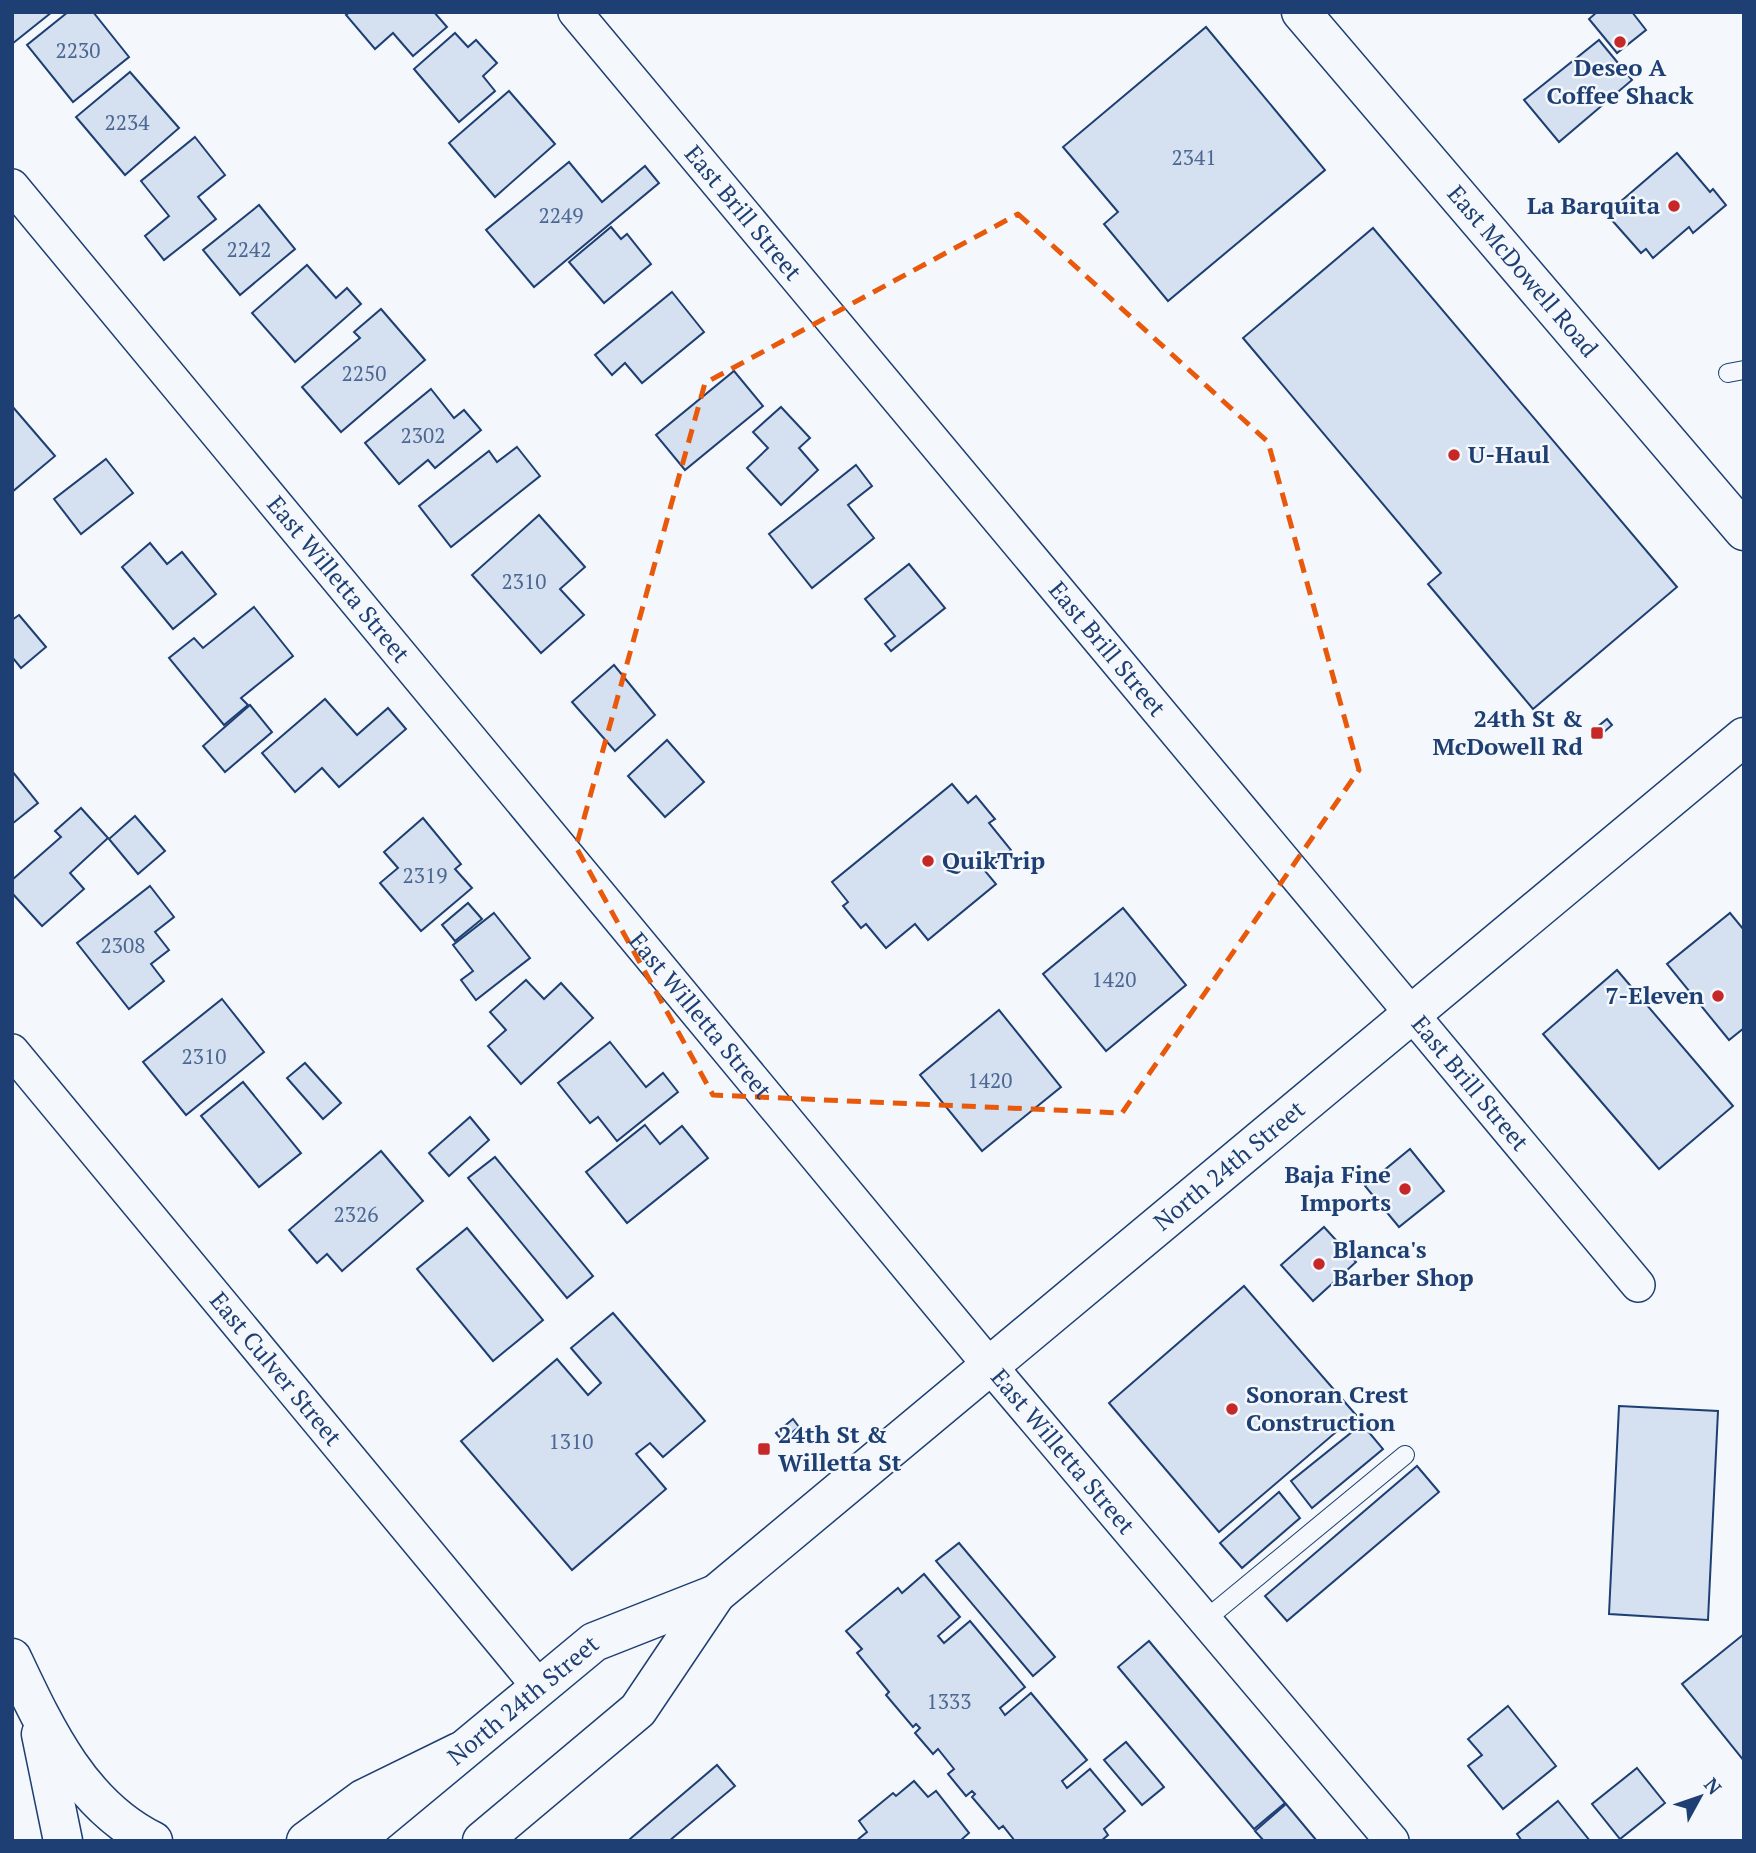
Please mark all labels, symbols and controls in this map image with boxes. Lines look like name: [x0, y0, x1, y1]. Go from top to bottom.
marker: Deseo A Coffee Shack: [1612, 34, 1628, 50]
house number: 2230: [56, 36, 100, 64]
place label: Deseo A Coffee Shack: [1547, 51, 1693, 111]
house number: 2234: [105, 108, 150, 136]
street label: East Brill Street: [678, 138, 810, 287]
house number: 2341: [1172, 143, 1216, 171]
street label: East McDowell Road: [1441, 178, 1606, 363]
place label: La Barquita: [1527, 189, 1661, 221]
marker: La Barquita: [1666, 198, 1682, 214]
house number: 2249: [539, 201, 583, 229]
house number: 2242: [227, 235, 271, 263]
house number: 2250: [342, 359, 386, 387]
house number: 2302: [401, 421, 445, 449]
place label: U-Haul: [1468, 438, 1550, 470]
marker: U-Haul: [1446, 447, 1462, 463]
street label: East Willetta Street: [260, 489, 417, 669]
house number: 2310: [502, 567, 546, 595]
street label: East Brill Street: [1042, 574, 1174, 723]
place label: 24th St & McDowell Rd: [1432, 702, 1584, 762]
marker: 24th St & McDowell Rd: [1589, 725, 1605, 741]
place label: QuikTrip: [942, 844, 1045, 876]
marker: QuikTrip: [920, 853, 936, 869]
house number: 2319: [403, 861, 447, 889]
street label: East Willetta Street: [622, 925, 779, 1105]
house number: 2308: [101, 931, 145, 959]
house number: 1420: [1092, 965, 1136, 993]
place label: 7-Eleven: [1605, 979, 1705, 1011]
marker: 7-Eleven: [1710, 988, 1726, 1004]
street label: East Brill Street: [1405, 1009, 1536, 1157]
house number: 2310: [182, 1042, 226, 1070]
house number: 1420: [968, 1066, 1012, 1094]
street label: North 24th Street: [1147, 1093, 1311, 1237]
place label: Baja Fine Imports: [1284, 1158, 1391, 1218]
marker: Baja Fine Imports: [1397, 1181, 1413, 1197]
house number: 2326: [334, 1200, 378, 1228]
place label: Blanca's Barber Shop: [1333, 1233, 1474, 1293]
marker: Blanca's Barber Shop: [1311, 1256, 1327, 1272]
street label: East Culver Street: [203, 1285, 349, 1452]
street label: East Willetta Street: [984, 1362, 1143, 1541]
place label: Sonoran Crest Construction: [1246, 1378, 1409, 1438]
marker: Sonoran Crest Construction: [1224, 1401, 1240, 1417]
place label: 24th St & Willetta St: [778, 1418, 902, 1478]
house number: 1310: [549, 1427, 593, 1455]
marker: 24th St & Willetta St: [756, 1441, 772, 1457]
street label: North 24th Street: [440, 1628, 605, 1772]
house number: 1333: [927, 1687, 971, 1715]
north arrow: [1665, 1762, 1735, 1832]
text: N: [1699, 1772, 1728, 1800]

